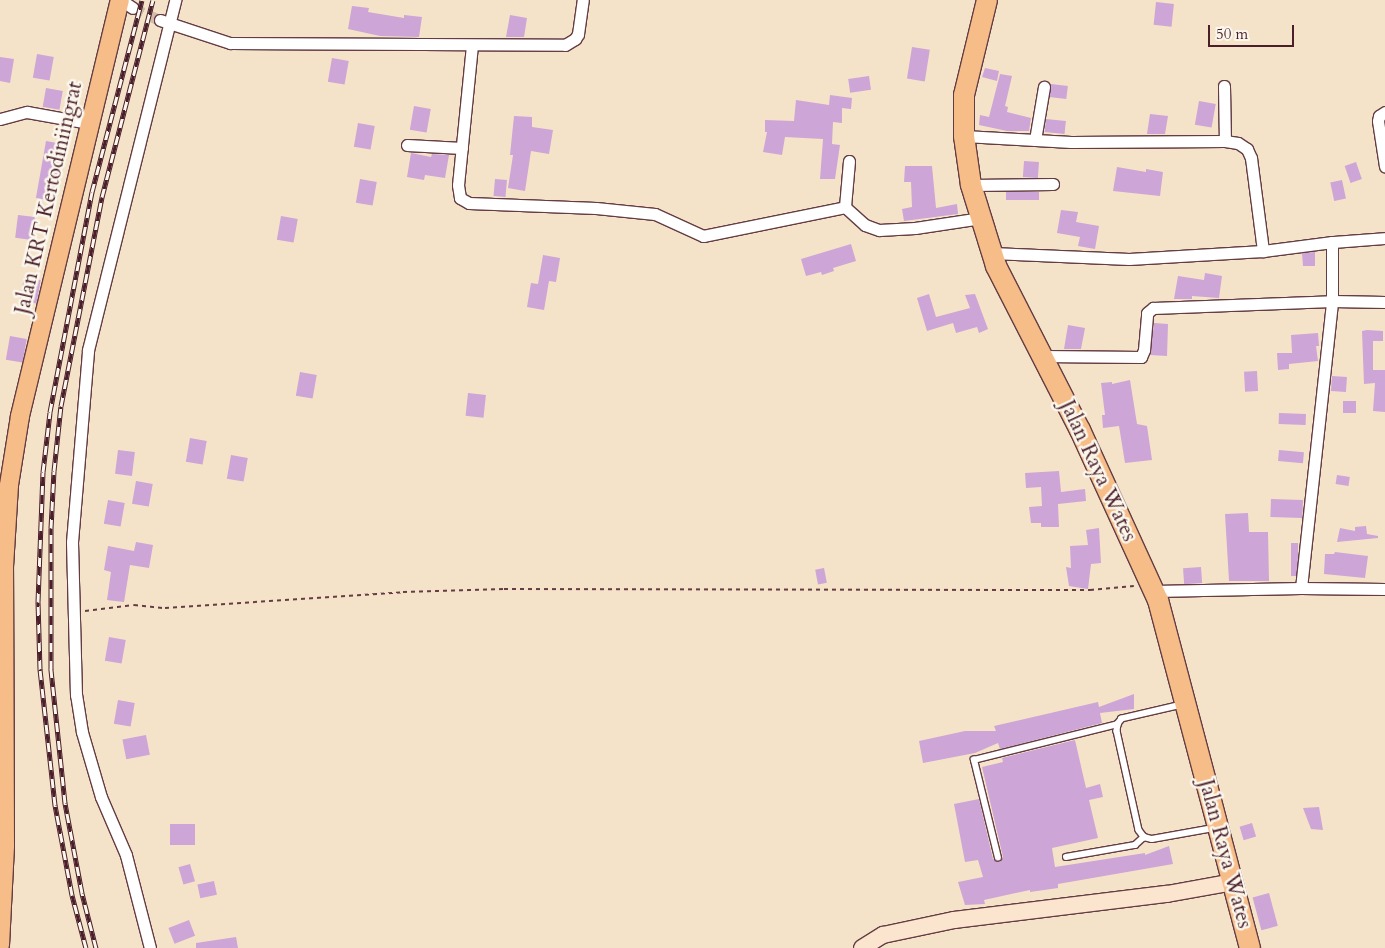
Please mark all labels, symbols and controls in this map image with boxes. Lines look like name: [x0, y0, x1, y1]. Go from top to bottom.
scale bar: [1210, 15, 1296, 47]
text: 50 m: [1216, 24, 1248, 44]
street label: Jalan KRT Kertodiniingrat: [10, 79, 88, 317]
street label: Jalan Raya Wates: [1054, 396, 1142, 546]
street label: Jalan Raya Wates: [1193, 777, 1257, 931]

